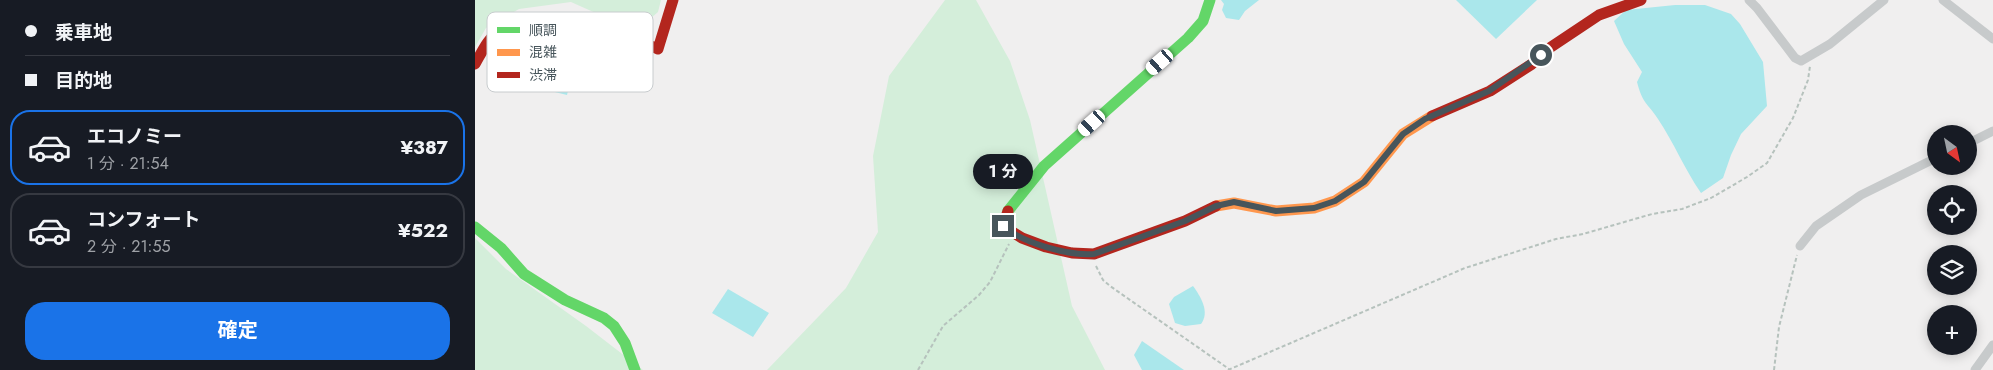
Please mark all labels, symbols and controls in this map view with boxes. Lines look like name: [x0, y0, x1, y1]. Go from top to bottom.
legend: [487, 12, 653, 92]
text: 乗車地: [55, 19, 112, 46]
text: 順調: [529, 20, 557, 40]
text: 混雑: [529, 42, 557, 62]
route start: [1530, 44, 1552, 66]
car: [1143, 46, 1176, 78]
text: 渋滞: [529, 65, 557, 85]
text: 目的地: [55, 67, 112, 94]
car: [1075, 107, 1108, 139]
text: エコノミー: [87, 123, 182, 150]
icon: car: [27, 125, 72, 170]
north arrow: [1927, 125, 1977, 175]
map controls: [1927, 125, 1977, 355]
text: ¥387: [400, 134, 448, 161]
text: 1 分 · 21:54: [87, 152, 169, 175]
callout: 1 分: [973, 154, 1033, 188]
text: 1 分: [989, 160, 1017, 183]
button: locate: [1927, 185, 1977, 235]
text: コンフォート: [87, 206, 200, 233]
icon: car: [27, 208, 72, 253]
route end: [992, 215, 1014, 237]
text: ¥522: [398, 217, 448, 244]
text: 2 分 · 21:55: [87, 235, 170, 258]
button: layers: [1927, 245, 1977, 295]
button: 確定: [25, 302, 450, 360]
button: +: [1927, 305, 1977, 355]

